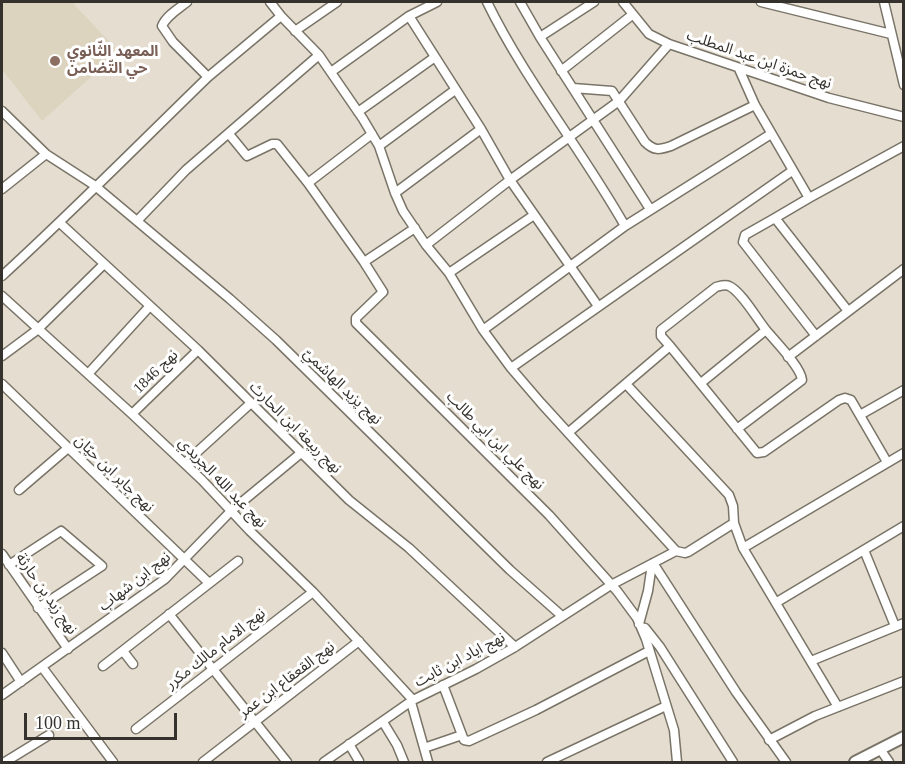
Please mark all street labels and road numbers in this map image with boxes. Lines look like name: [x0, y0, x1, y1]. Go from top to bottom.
street label: نهج حمزة ابن عبد المطلب: [684, 27, 834, 93]
street label: نهج يزيد الهاشميّ: [299, 345, 385, 429]
street label: نهج 1846: [130, 346, 182, 398]
street label: نهج ربيعة ابن الحارث: [245, 378, 345, 478]
street label: نهج علي ابن ابي طالب: [442, 388, 548, 494]
street label: نهج جابر ابن حيّان: [71, 432, 157, 516]
street label: نهج عبد الله الجريدي: [174, 434, 270, 532]
street label: نهج ابن شهاب: [96, 548, 174, 616]
street label: نهج زيد بن حارثة: [11, 550, 81, 638]
street label: نهج الامام مالك مكرر: [163, 605, 269, 693]
street label: نهج اياد ابن ثابت: [412, 629, 508, 691]
street label: نهج القعقاع ابن عمر: [235, 638, 339, 722]

